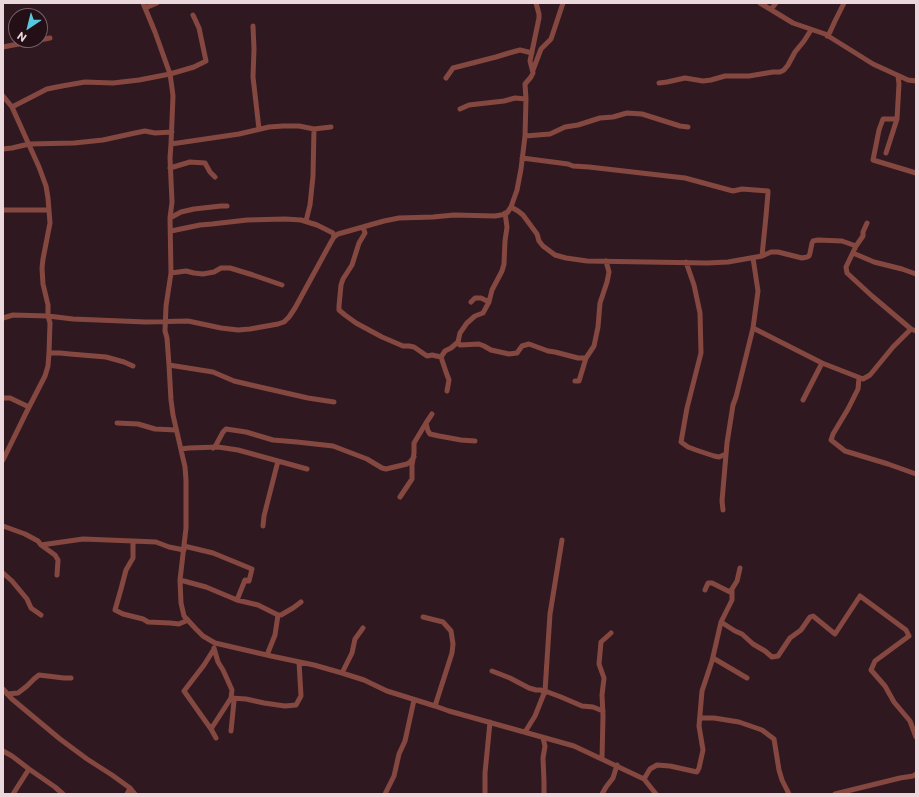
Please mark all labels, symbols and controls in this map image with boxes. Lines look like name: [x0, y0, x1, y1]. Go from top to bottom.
north arrow: [8, 8, 48, 48]
text: N: [14, 30, 29, 45]

